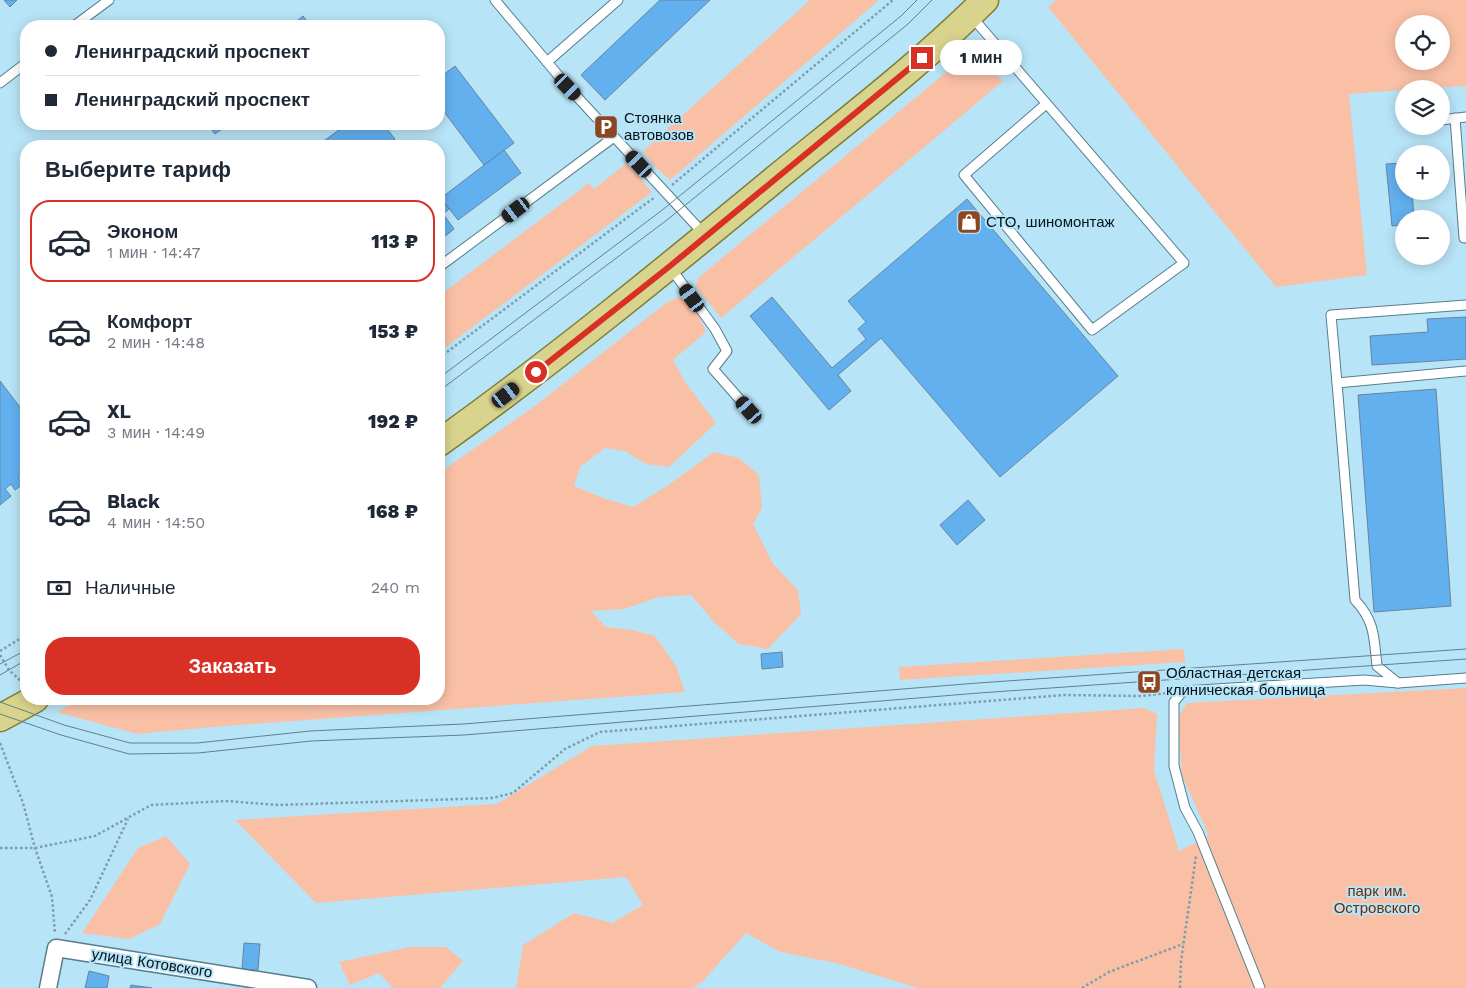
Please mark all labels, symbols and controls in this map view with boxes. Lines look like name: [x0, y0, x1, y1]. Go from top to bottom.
map controls: [1395, 15, 1450, 265]
button: locate: [1395, 15, 1450, 70]
text: Ленинградский проспект: [75, 40, 310, 63]
callout: 1 мин: [940, 40, 1022, 76]
route end: [911, 47, 933, 69]
text: 1 мин: [960, 48, 1002, 67]
car: [552, 71, 583, 103]
button: layers: [1395, 80, 1450, 135]
text: Ленинградский проспект: [75, 88, 310, 111]
place label: Стоянка автовозов: [624, 109, 694, 144]
parking icon: Стоянка автовозов: [593, 114, 619, 140]
button: +: [1395, 145, 1450, 200]
car: [623, 148, 654, 180]
text: Выберите тариф: [45, 157, 231, 182]
car: [499, 195, 532, 225]
shop icon: СТО, шиномонтаж: [956, 209, 982, 235]
button: −: [1395, 210, 1450, 265]
place label: СТО, шиномонтаж: [986, 213, 1115, 231]
icon: car: [47, 219, 92, 264]
text: Эконом: [107, 220, 178, 243]
text: 113 ₽: [371, 230, 418, 253]
text: 1 мин · 14:47: [107, 243, 200, 262]
car: [677, 281, 706, 315]
icon: car: [47, 309, 92, 354]
text: Комфорт: [107, 310, 192, 333]
text: 153 ₽: [369, 320, 418, 343]
text: 2 мин · 14:48: [107, 333, 205, 352]
route start: [525, 361, 547, 383]
car: [489, 380, 522, 410]
car: [733, 394, 764, 426]
icon: car: [47, 399, 92, 444]
text: XL: [107, 400, 131, 423]
text: 192 ₽: [368, 410, 418, 433]
text: 3 мин · 14:49: [107, 423, 205, 442]
icon: car: [47, 489, 92, 534]
text: Black: [107, 490, 160, 513]
text: 168 ₽: [367, 500, 418, 523]
text: 4 мин · 14:50: [107, 513, 205, 532]
icon: cash: [45, 574, 73, 602]
text: Наличные: [85, 576, 176, 599]
text: 240 m: [371, 578, 420, 597]
button: Заказать: [45, 637, 420, 695]
place label: Областная детская клиническая больница: [1166, 664, 1326, 699]
bus stop icon: Областная детская клиническая больница: [1136, 669, 1162, 695]
park label: парк им. Островского: [1334, 882, 1420, 917]
street label: улица Котовского: [90, 945, 214, 981]

